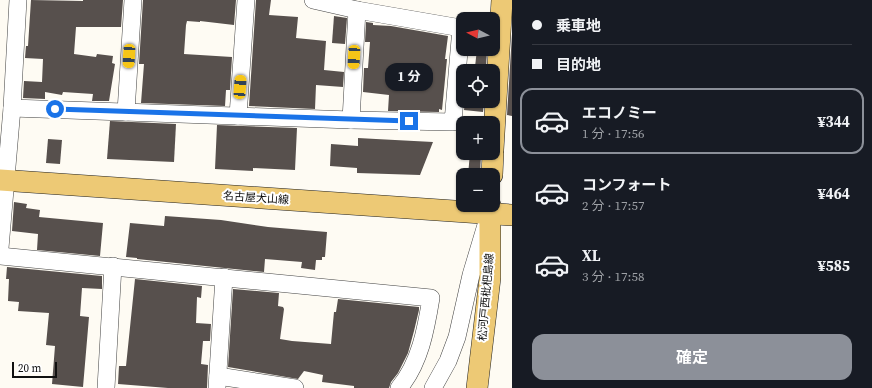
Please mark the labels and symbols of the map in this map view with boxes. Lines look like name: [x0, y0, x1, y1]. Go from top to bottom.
north arrow: [456, 12, 500, 56]
car: [122, 44, 136, 68]
car: [347, 45, 361, 69]
callout: 1 分: [385, 63, 433, 91]
car: [233, 75, 247, 99]
route start: [46, 100, 64, 118]
route end: [400, 112, 418, 130]
street label: 名古屋犬山線: [223, 188, 289, 208]
street label: 松河戸西枇杷島線: [475, 253, 497, 341]
scale bar: [12, 360, 57, 379]

